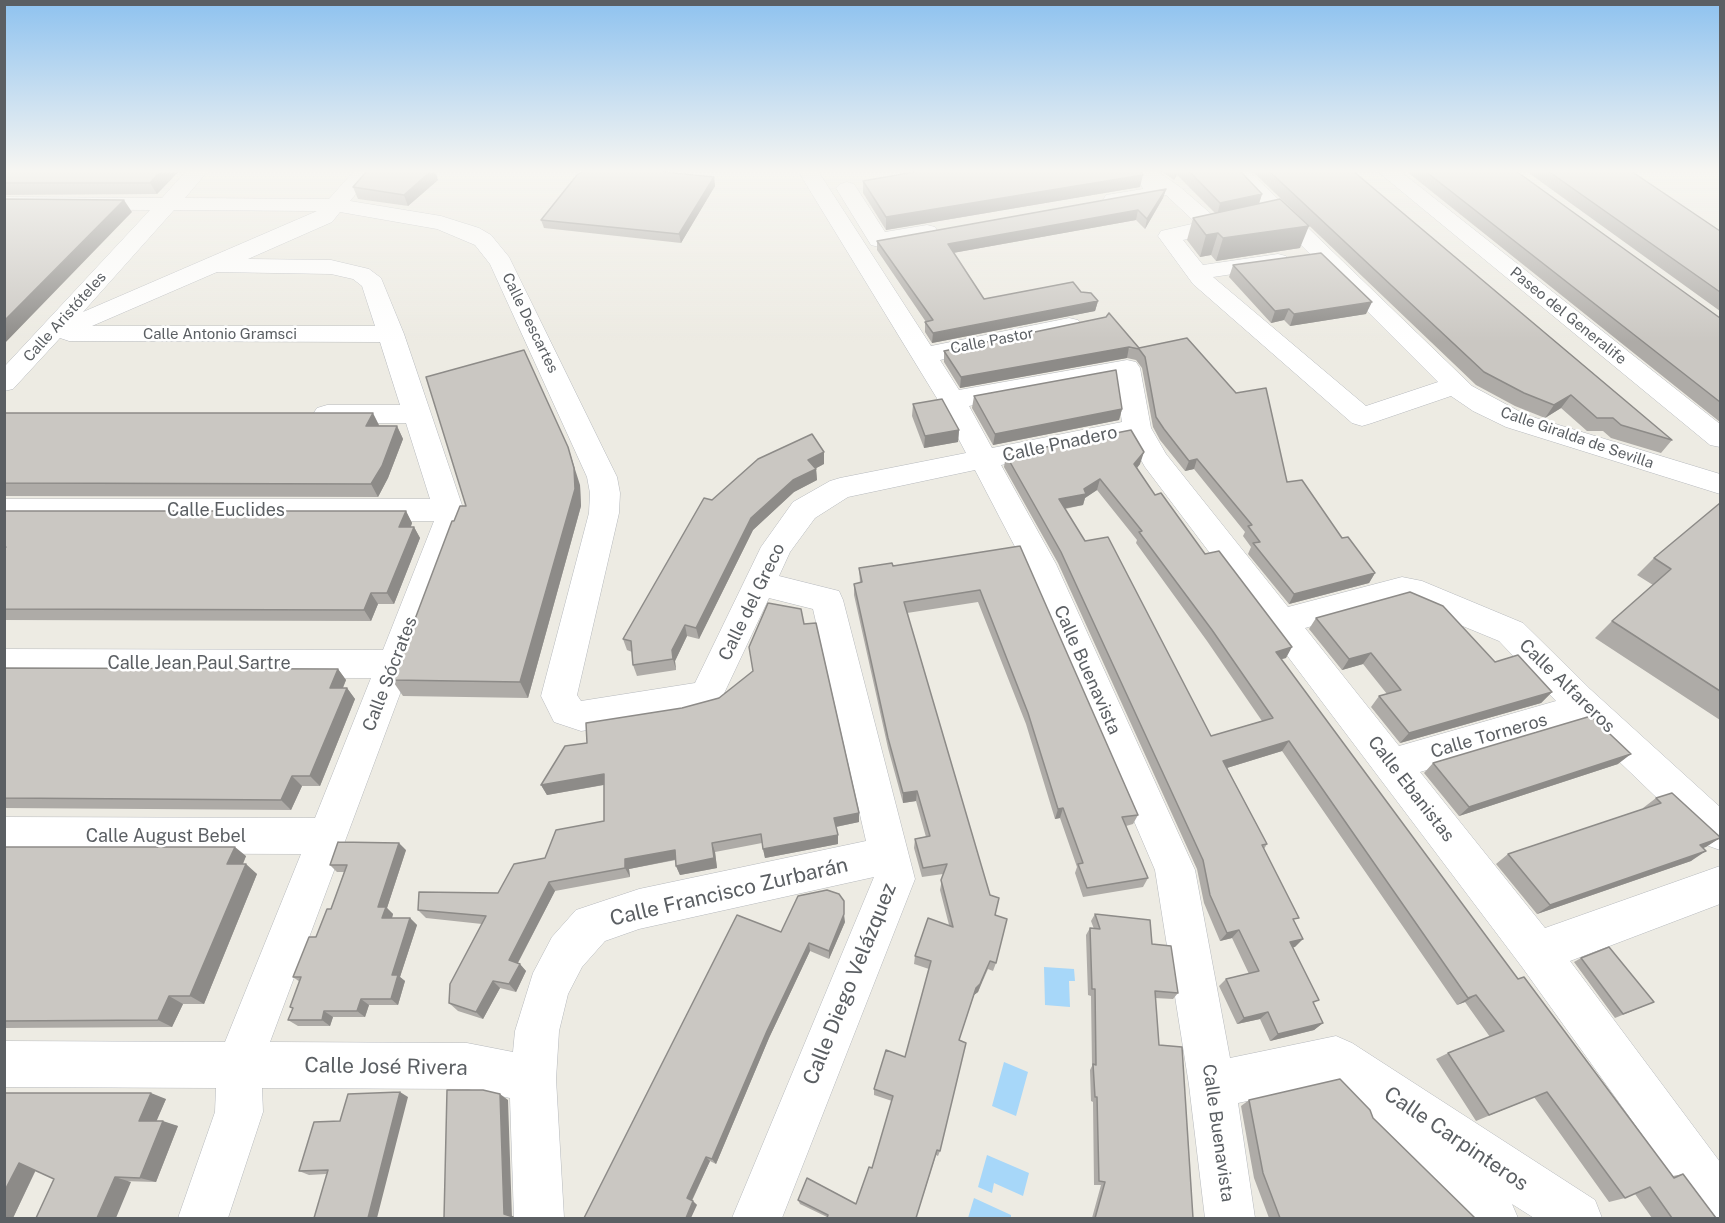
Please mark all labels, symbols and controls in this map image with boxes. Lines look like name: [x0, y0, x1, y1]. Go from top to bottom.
street label: Paseo del Generalife: [1506, 264, 1630, 368]
street label: Calle Aristóteles: [20, 268, 110, 366]
street label: Calle Descartes: [498, 270, 562, 376]
street label: Calle Pastor: [949, 324, 1035, 358]
street label: Calle Antonio Gramsci: [143, 325, 297, 343]
street label: Calle Giralda de Sevilla: [1498, 403, 1656, 473]
street label: Calle Pnadero: [1001, 421, 1119, 467]
street label: Calle Euclides: [167, 499, 285, 521]
street label: Calle del Greco: [714, 540, 790, 664]
street label: Calle Buenavista: [1049, 602, 1125, 738]
street label: Calle Sócrates: [358, 614, 422, 734]
street label: Calle Alfareros: [1514, 635, 1620, 737]
street label: Calle Jean Paul Sartre: [107, 652, 291, 674]
street label: Calle Torneros: [1428, 709, 1550, 763]
street label: Calle Ebanistas: [1363, 732, 1459, 846]
street label: Calle August Bebel: [86, 825, 246, 847]
street label: Calle Francisco Zurbarán: [607, 852, 851, 932]
street label: Calle Diego Velázquez: [798, 879, 902, 1089]
street label: Calle José Rivera: [304, 1053, 468, 1081]
street label: Calle Buenavista: [1198, 1063, 1238, 1203]
street label: Calle Carpinteros: [1379, 1081, 1533, 1197]

